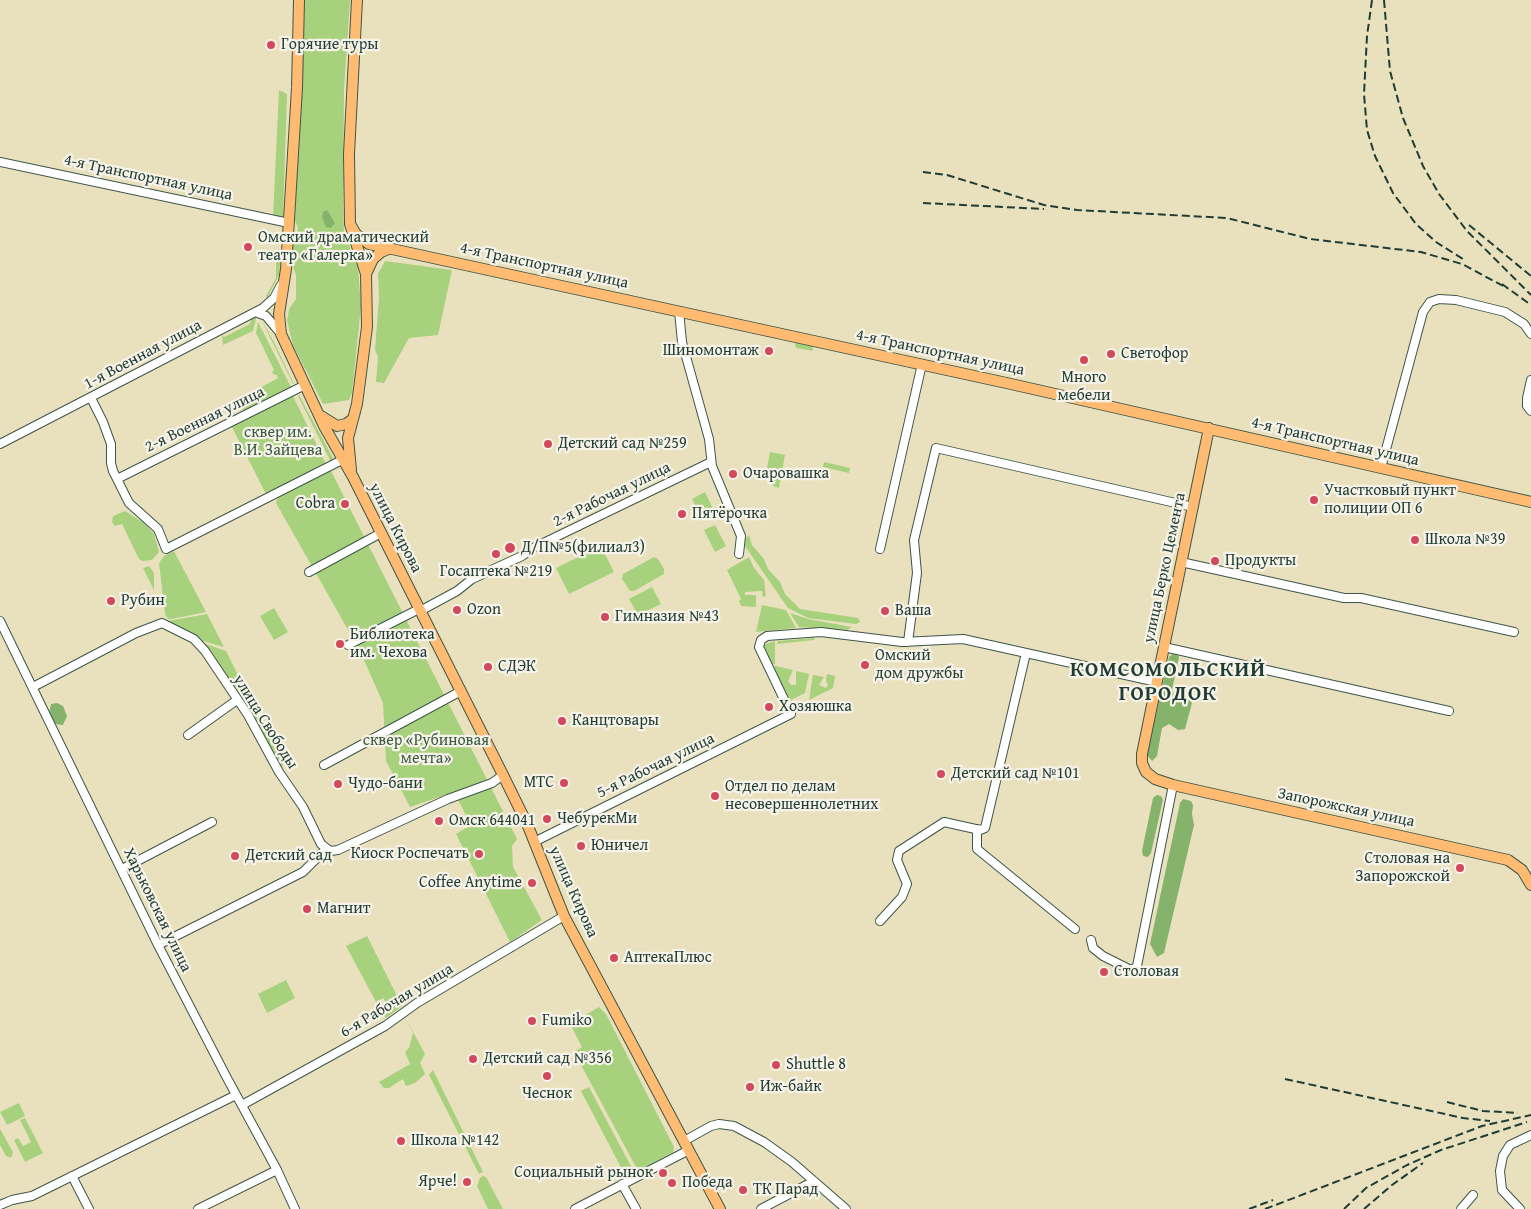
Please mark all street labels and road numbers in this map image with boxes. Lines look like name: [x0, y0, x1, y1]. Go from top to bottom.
street label: 4-я Транспортная улица: [62, 151, 234, 205]
street label: 4-я Транспортная улица: [458, 239, 630, 293]
street label: 1-я Военная улица: [81, 316, 205, 394]
street label: 4-я Транспортная улица: [854, 326, 1026, 380]
street label: 2-я Военная улица: [142, 383, 268, 457]
street label: 4-я Транспортная улица: [1249, 413, 1421, 471]
street label: 2-я Рабочая улица: [550, 458, 674, 532]
street label: улица Кирова: [364, 480, 426, 576]
street label: улица Берко Цемента: [1140, 491, 1190, 645]
street label: улица Свободы: [228, 671, 302, 773]
street label: 5-я Рабочая улица: [594, 729, 718, 803]
street label: Запорожская улица: [1276, 784, 1416, 832]
street label: улица Кирова: [544, 843, 602, 941]
street label: Харьковская улица: [119, 845, 195, 975]
street label: 6-я Рабочая улица: [337, 960, 457, 1042]

